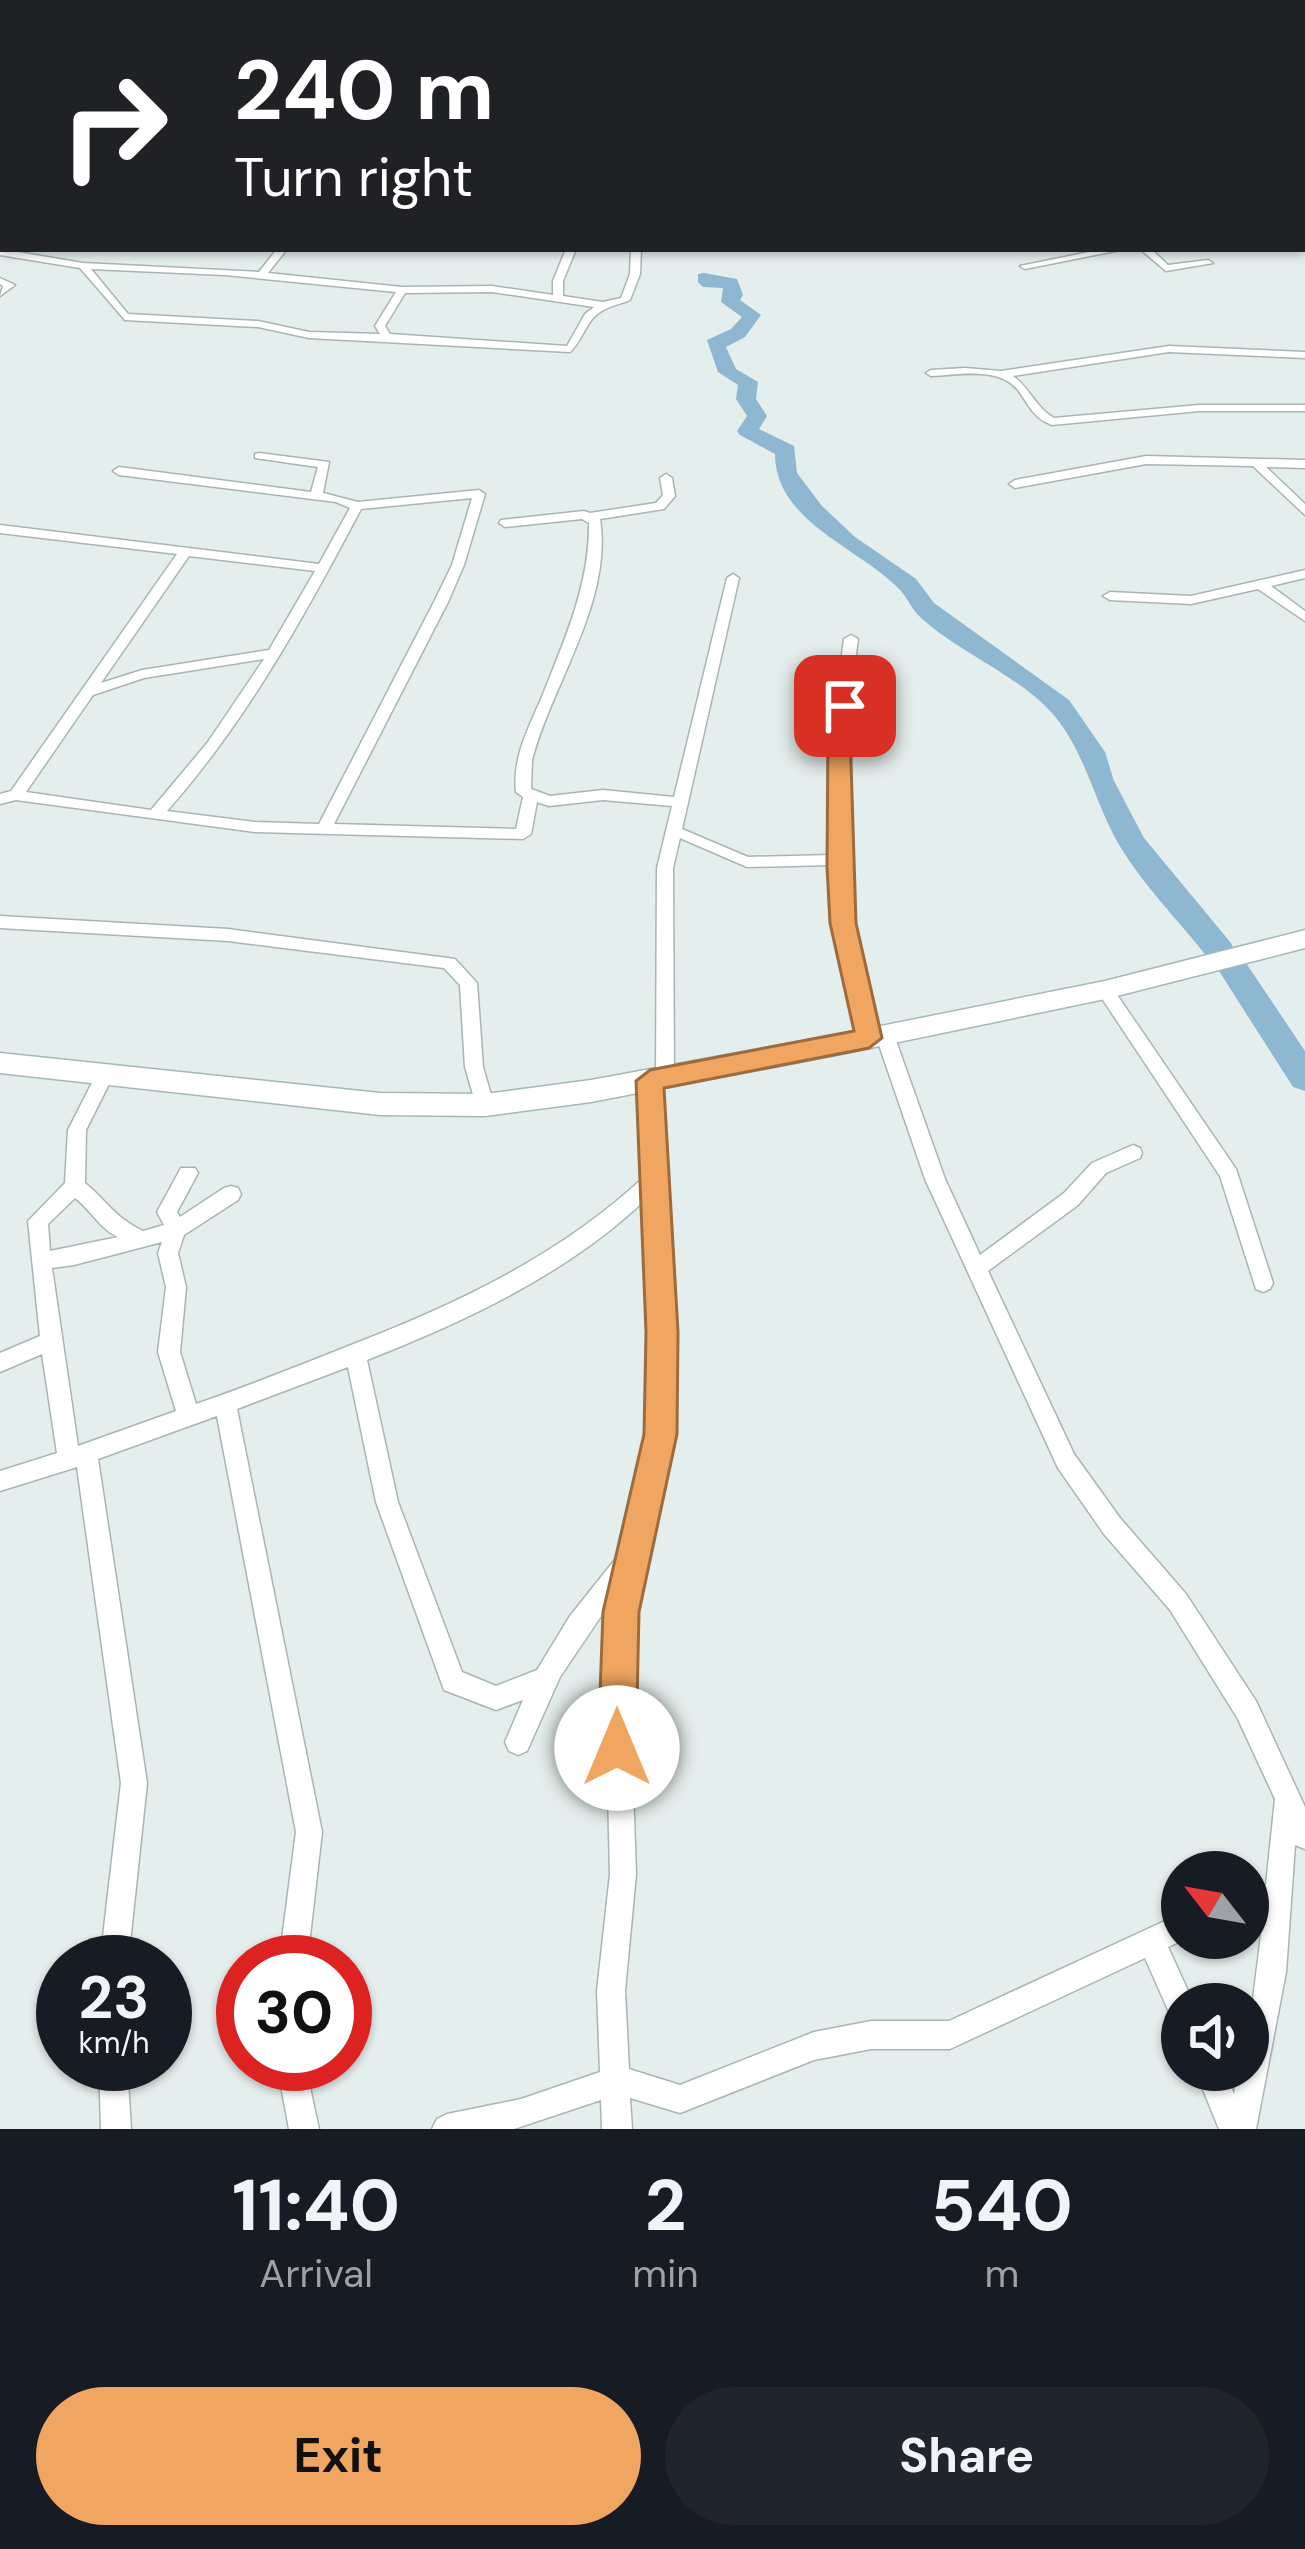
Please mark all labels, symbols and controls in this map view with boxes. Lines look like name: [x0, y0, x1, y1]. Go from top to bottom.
text: 240 m: [234, 36, 494, 145]
icon: right: [36, 48, 192, 204]
text: Turn right: [234, 142, 473, 213]
pin: [794, 655, 896, 757]
icon: arrive: [812, 673, 878, 739]
position arrow: [554, 1685, 680, 1811]
north arrow: [1161, 1851, 1269, 1959]
map controls: [1161, 1851, 1269, 2091]
speed limit sign: 30: [216, 1935, 372, 2091]
text: 23: [79, 1958, 149, 2037]
button: sound: [1161, 1983, 1269, 2091]
text: km/h: [79, 2023, 149, 2062]
text: 11:40: [232, 2159, 400, 2252]
text: 2: [645, 2159, 686, 2252]
text: 540: [931, 2159, 1073, 2252]
text: Arrival: [259, 2248, 373, 2299]
text: min: [632, 2248, 699, 2299]
text: m: [984, 2248, 1019, 2299]
button: Exit: [36, 2387, 641, 2525]
button: Share: [665, 2387, 1269, 2525]

